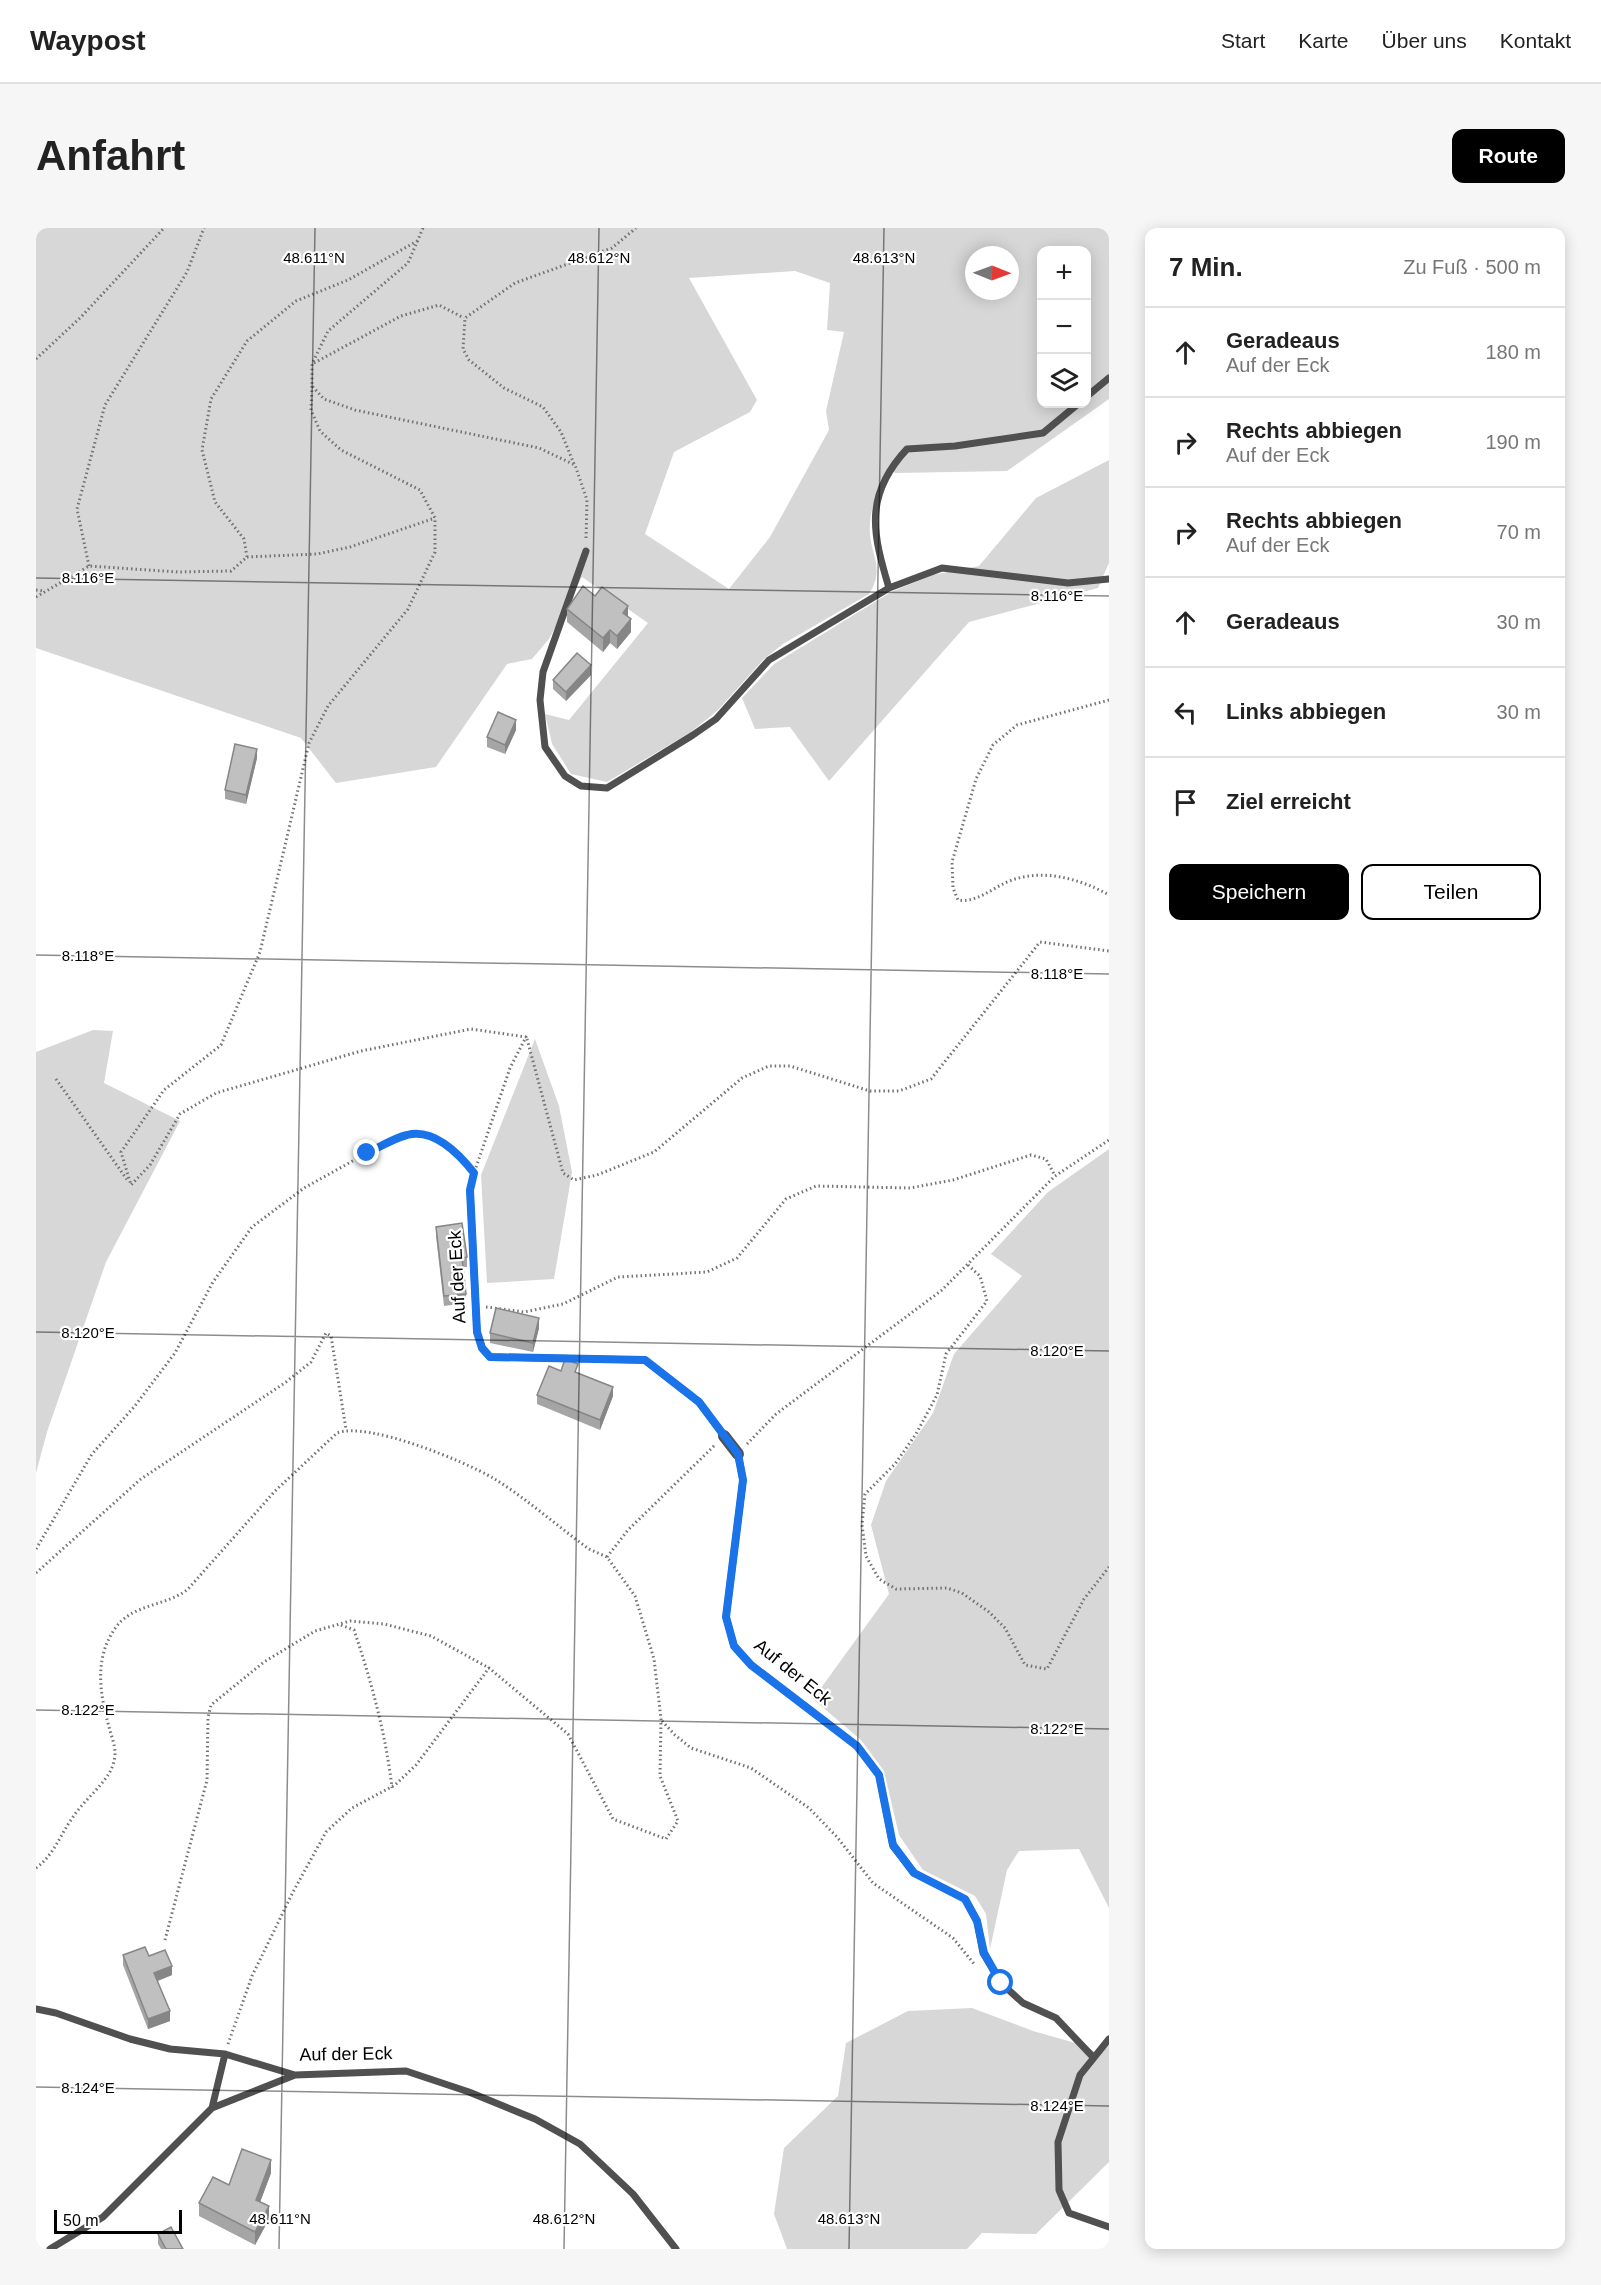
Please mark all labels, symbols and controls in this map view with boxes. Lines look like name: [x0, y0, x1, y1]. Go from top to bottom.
text: Waypost: [30, 25, 146, 56]
text: Start: [1221, 29, 1265, 52]
text: Karte: [1298, 29, 1349, 52]
text: Über uns: [1382, 29, 1467, 52]
text: Kontakt: [1500, 29, 1571, 52]
button: Route: [1452, 129, 1565, 183]
text: Anfahrt: [36, 132, 185, 179]
north arrow: [965, 246, 1019, 300]
map controls: [1037, 246, 1091, 408]
button: +: [1037, 246, 1091, 300]
text: 48.611°N: [283, 249, 345, 266]
text: 48.612°N: [568, 249, 630, 266]
text: 48.613°N: [853, 249, 915, 266]
text: 7 Min.: [1169, 252, 1243, 282]
text: Zu Fuß · 500 m: [1403, 256, 1541, 278]
button: −: [1037, 300, 1091, 354]
text: Geradeaus: [1226, 328, 1340, 353]
icon: ahead: [1169, 336, 1202, 369]
text: 180 m: [1485, 341, 1541, 363]
button: layers: [1037, 354, 1091, 408]
text: Auf der Eck: [1226, 354, 1329, 376]
text: Rechts abbiegen: [1226, 418, 1402, 443]
icon: right: [1169, 426, 1202, 459]
text: 190 m: [1485, 431, 1541, 453]
text: Auf der Eck: [1226, 444, 1329, 466]
text: Rechts abbiegen: [1226, 508, 1402, 533]
icon: right: [1169, 516, 1202, 549]
text: 70 m: [1497, 521, 1541, 543]
text: Auf der Eck: [1226, 534, 1329, 556]
text: 8.116°E: [62, 569, 114, 586]
text: 8.116°E: [1031, 587, 1083, 604]
icon: ahead: [1169, 606, 1202, 639]
text: Geradeaus: [1226, 609, 1340, 634]
text: 30 m: [1497, 611, 1541, 633]
icon: left: [1169, 696, 1202, 729]
text: Links abbiegen: [1226, 699, 1386, 724]
text: 30 m: [1497, 701, 1541, 723]
icon: arrive: [1169, 786, 1202, 819]
text: Ziel erreicht: [1226, 789, 1351, 814]
button: Speichern: [1169, 864, 1349, 920]
button: Teilen: [1361, 864, 1541, 920]
text: 8.118°E: [62, 947, 114, 964]
text: 8.118°E: [1031, 965, 1083, 982]
route end: [353, 1139, 379, 1165]
street label: Auf der Eck: [445, 1229, 469, 1324]
text: 8.120°E: [61, 1324, 115, 1341]
text: 8.120°E: [1030, 1342, 1084, 1359]
street label: Auf der Eck: [751, 1635, 836, 1710]
text: 8.122°E: [61, 1701, 115, 1718]
text: 8.122°E: [1030, 1720, 1084, 1737]
route start: [987, 1969, 1013, 1995]
street label: Auf der Eck: [299, 2043, 394, 2065]
text: 8.124°E: [61, 2079, 115, 2096]
text: 8.124°E: [1030, 2097, 1084, 2114]
scale bar: [54, 2207, 182, 2234]
text: 48.611°N: [249, 2210, 311, 2227]
text: 48.612°N: [533, 2210, 595, 2227]
text: 48.613°N: [818, 2210, 880, 2227]
text: 50 m: [63, 2212, 99, 2229]

